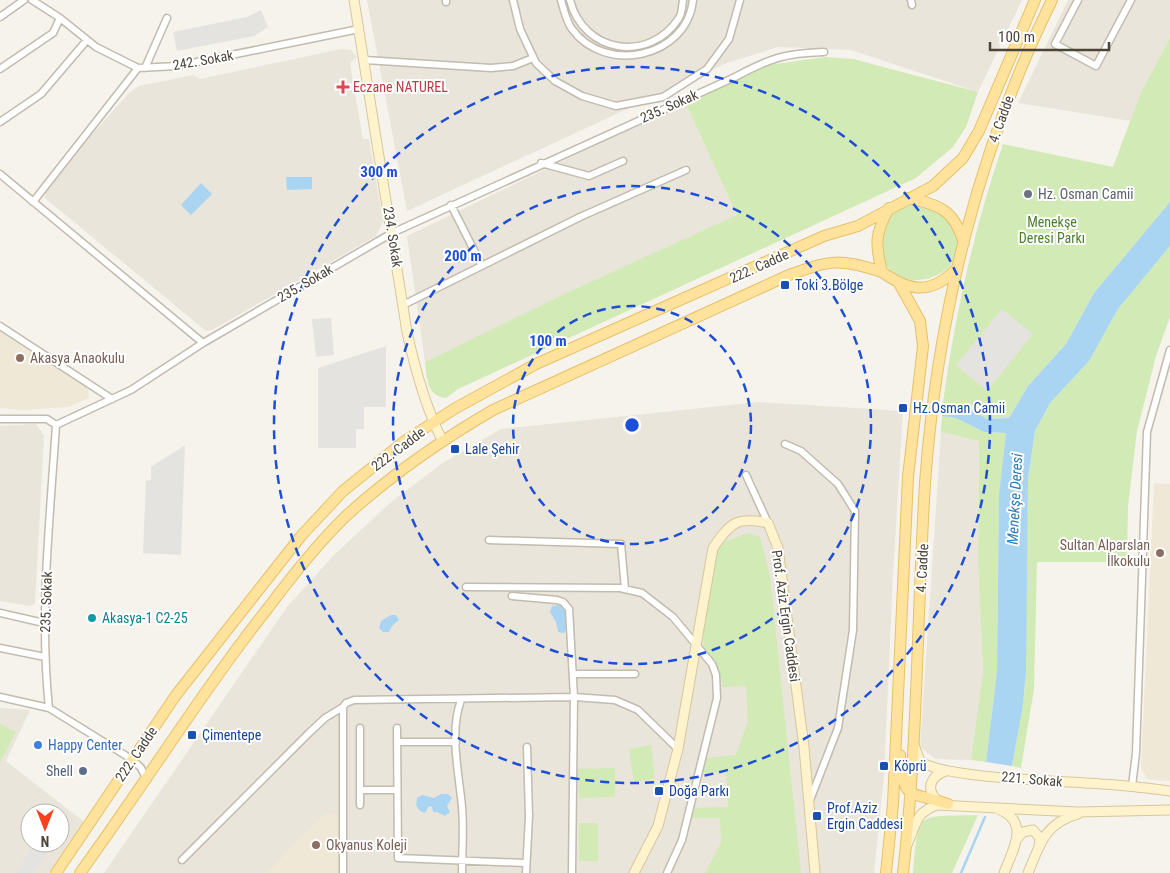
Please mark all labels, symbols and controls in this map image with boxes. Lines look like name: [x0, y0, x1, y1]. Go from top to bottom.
scale bar: [990, 20, 1109, 52]
text: 100 m: [998, 28, 1035, 46]
street label: 242. Sokak: [171, 47, 235, 73]
place label: Eczane NATUREL: [353, 79, 448, 95]
marker: Eczane NATUREL: [337, 81, 349, 93]
street label: 235. Sokak: [638, 86, 701, 126]
street label: 4. Cadde: [985, 93, 1017, 145]
text: 300 m: [360, 163, 398, 181]
place label: Hz. Osman Camii: [1038, 186, 1133, 202]
marker: Hz. Osman Camii: [1022, 188, 1034, 200]
street label: 234. Sokak: [380, 206, 406, 269]
park label: Menekşe Deresi Parkı: [1019, 214, 1085, 246]
street label: 222. Cadde: [727, 246, 791, 286]
text: 200 m: [444, 247, 482, 265]
street label: 235. Sokak: [274, 260, 336, 305]
place label: Toki 3.Bölge: [795, 277, 864, 293]
marker: Toki 3.Bölge: [779, 279, 791, 291]
text: 100 m: [529, 332, 567, 350]
place label: Akasya Anaokulu: [30, 350, 125, 366]
marker: Akasya Anaokulu: [14, 352, 26, 364]
place label: Hz.Osman Camii: [913, 400, 1005, 416]
marker: Hz.Osman Camii: [897, 402, 909, 414]
centre of rings: [623, 416, 641, 434]
street label: 222. Cadde: [368, 423, 428, 474]
place label: Lale Şehir: [465, 441, 519, 457]
marker: Lale Şehir: [449, 443, 461, 455]
water label: Menekşe Deresi: [1004, 452, 1026, 545]
place label: Sultan Alparslan İlkokulu: [1060, 537, 1150, 569]
street label: 4. Cadde: [913, 543, 931, 593]
marker: Sultan Alparslan İlkokulu: [1154, 547, 1166, 559]
street label: Prof. Aziz Ergin Caddesi: [769, 549, 803, 683]
street label: 235. Sokak: [37, 570, 55, 633]
place label: Akasya-1 C2-25: [102, 610, 188, 626]
marker: Akasya-1 C2-25: [86, 612, 98, 624]
street label: 222. Cadde: [112, 723, 160, 784]
place label: Çimentepe: [202, 727, 262, 743]
marker: Çimentepe: [186, 729, 198, 741]
place label: Happy Center: [48, 737, 122, 753]
marker: Happy Center: [32, 739, 44, 751]
place label: Köprü: [894, 758, 926, 774]
marker: Köprü: [878, 760, 890, 772]
place label: Shell: [46, 763, 73, 779]
marker: Shell: [77, 765, 89, 777]
street label: 221. Sokak: [1001, 768, 1064, 790]
place label: Doğa Parkı: [669, 783, 729, 799]
marker: Doğa Parkı: [653, 785, 665, 797]
place label: Prof.Aziz Ergin Caddesi: [827, 800, 903, 832]
north arrow: [20, 803, 70, 853]
marker: Prof.Aziz Ergin Caddesi: [811, 810, 823, 822]
text: N: [41, 833, 49, 849]
place label: Okyanus Koleji: [326, 837, 407, 853]
marker: Okyanus Koleji: [310, 839, 322, 851]

